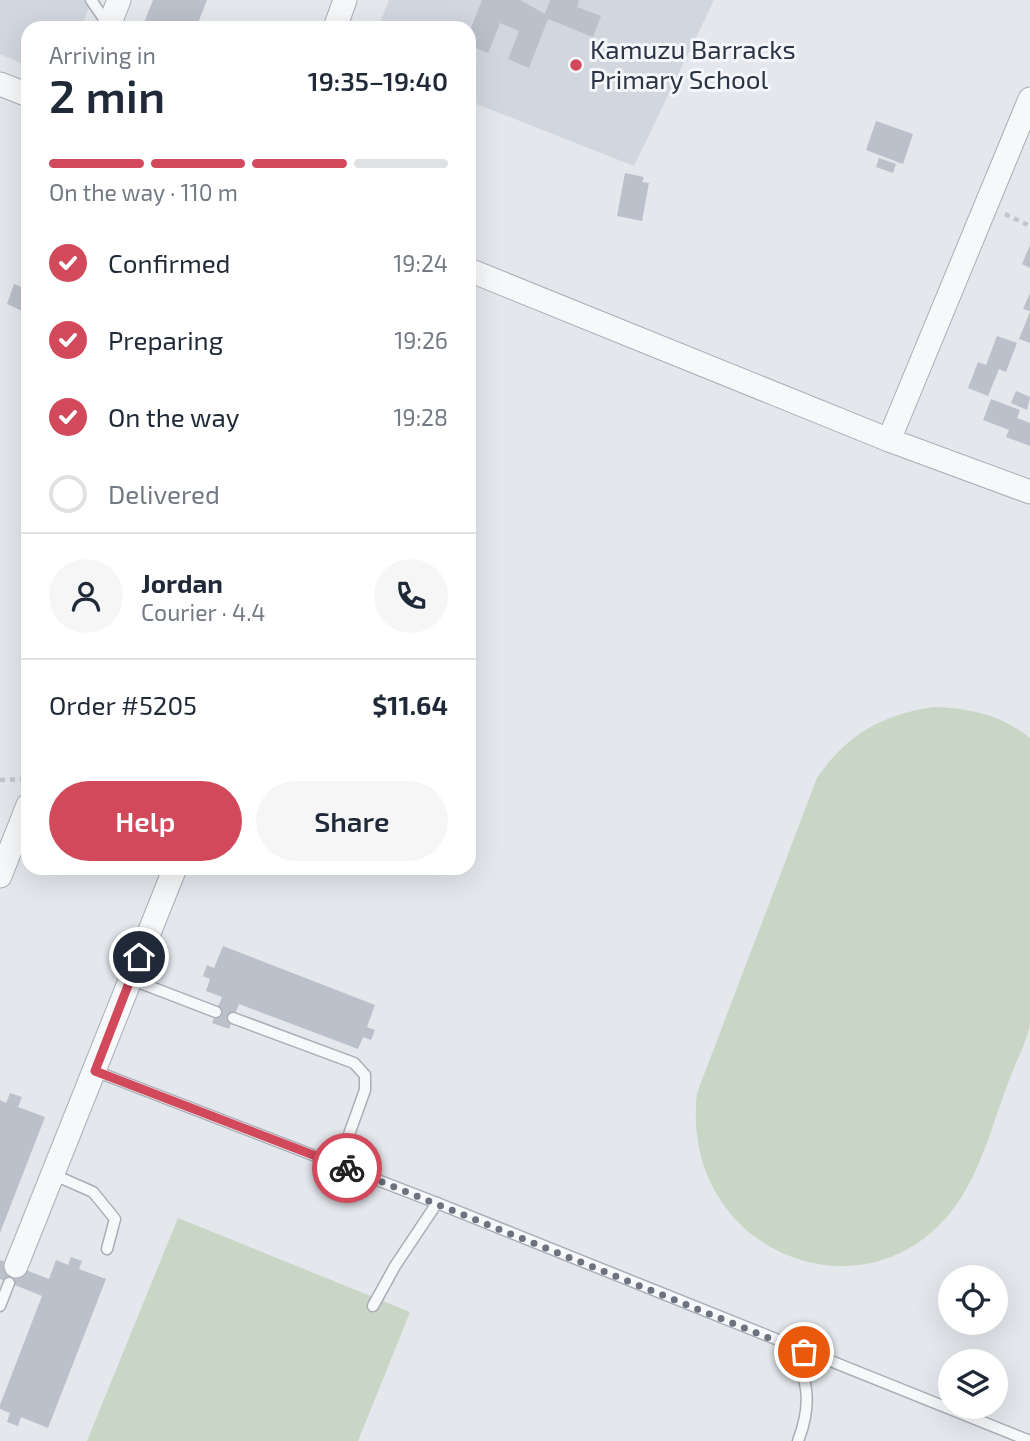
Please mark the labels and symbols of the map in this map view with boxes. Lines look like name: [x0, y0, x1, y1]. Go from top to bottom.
place label: Kamuzu Barracks Primary School: [590, 33, 796, 94]
marker: Kamuzu Barracks Primary School: [568, 57, 584, 73]
pin: [109, 927, 169, 987]
courier: [312, 1133, 382, 1203]
pin: [774, 1322, 834, 1382]

